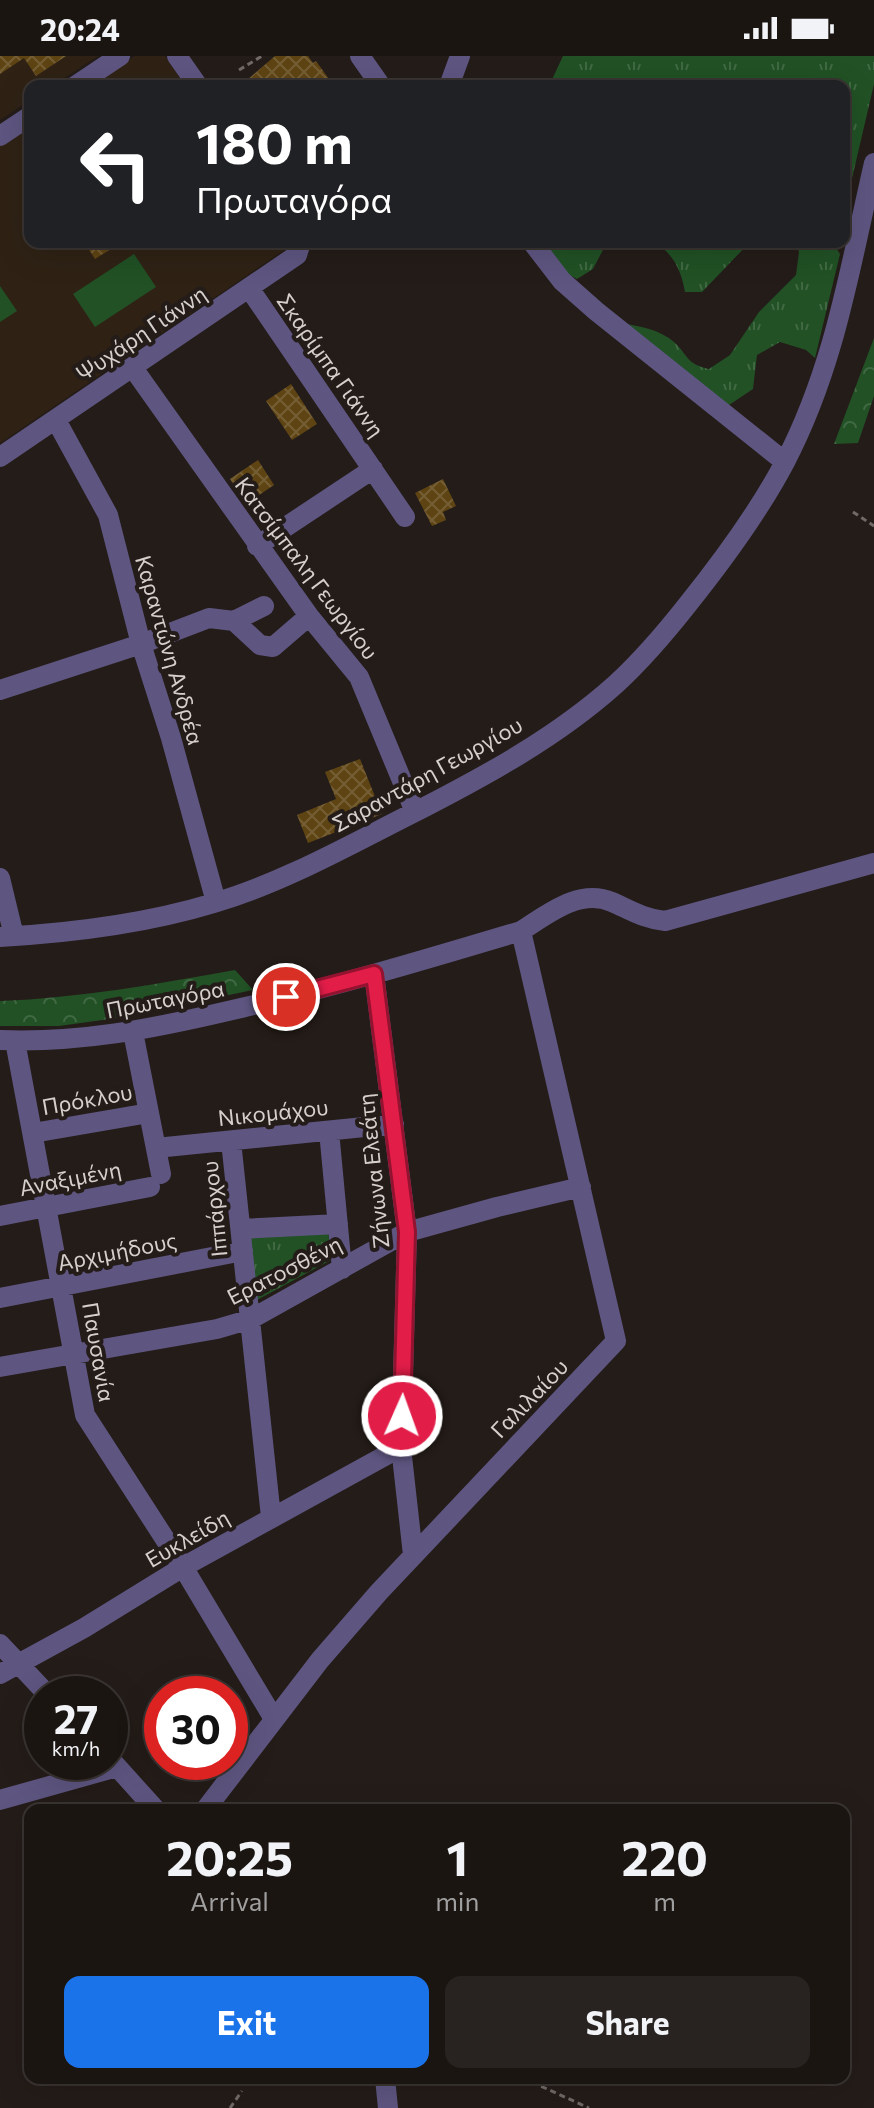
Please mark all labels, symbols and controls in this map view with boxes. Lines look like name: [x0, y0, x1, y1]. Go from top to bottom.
text: 20:24: [40, 10, 120, 47]
text: 180 m: [196, 107, 353, 176]
icon: left: [64, 112, 168, 216]
text: Πρωταγόρα: [196, 176, 392, 220]
street label: Ψυχάρη Γιάννη: [71, 280, 211, 386]
street label: Σκαρίμπα Γιάννη: [272, 288, 390, 442]
street label: Κατσίμπαλη Γεωργίου: [230, 472, 384, 664]
street label: Καραντώνη Ανδρέα: [130, 552, 210, 748]
street label: Σαραντάρη Γεωργίου: [327, 711, 527, 837]
pin: [252, 963, 320, 1031]
street label: Πρωταγόρα: [103, 974, 227, 1024]
icon: arrive: [264, 975, 308, 1019]
street label: Πρόκλου: [40, 1078, 134, 1120]
street label: Ζήνωνα Ελεάτη: [351, 1092, 395, 1250]
street label: Νικομάχου: [216, 1093, 330, 1131]
street label: Αναξιμένη: [17, 1155, 123, 1201]
street label: Ιππάρχου: [196, 1160, 232, 1258]
street label: Αρχιμήδους: [55, 1226, 179, 1276]
street label: Ερατοσθένη: [222, 1230, 346, 1310]
street label: Παυσανία: [77, 1300, 121, 1404]
street label: Γαλιλαίου: [485, 1353, 573, 1443]
position arrow: [360, 1374, 444, 1458]
street label: Ευκλείδη: [140, 1503, 234, 1573]
speed limit sign: 30: [144, 1676, 248, 1780]
text: 27: [54, 1693, 98, 1742]
text: km/h: [52, 1736, 100, 1760]
text: 20:25: [166, 1827, 293, 1886]
text: 1: [446, 1827, 468, 1886]
text: 220: [622, 1827, 708, 1886]
text: Arrival: [190, 1885, 269, 1916]
text: min: [435, 1885, 479, 1916]
text: m: [653, 1885, 676, 1916]
button: Exit: [64, 1976, 429, 2068]
button: Share: [445, 1976, 810, 2068]

